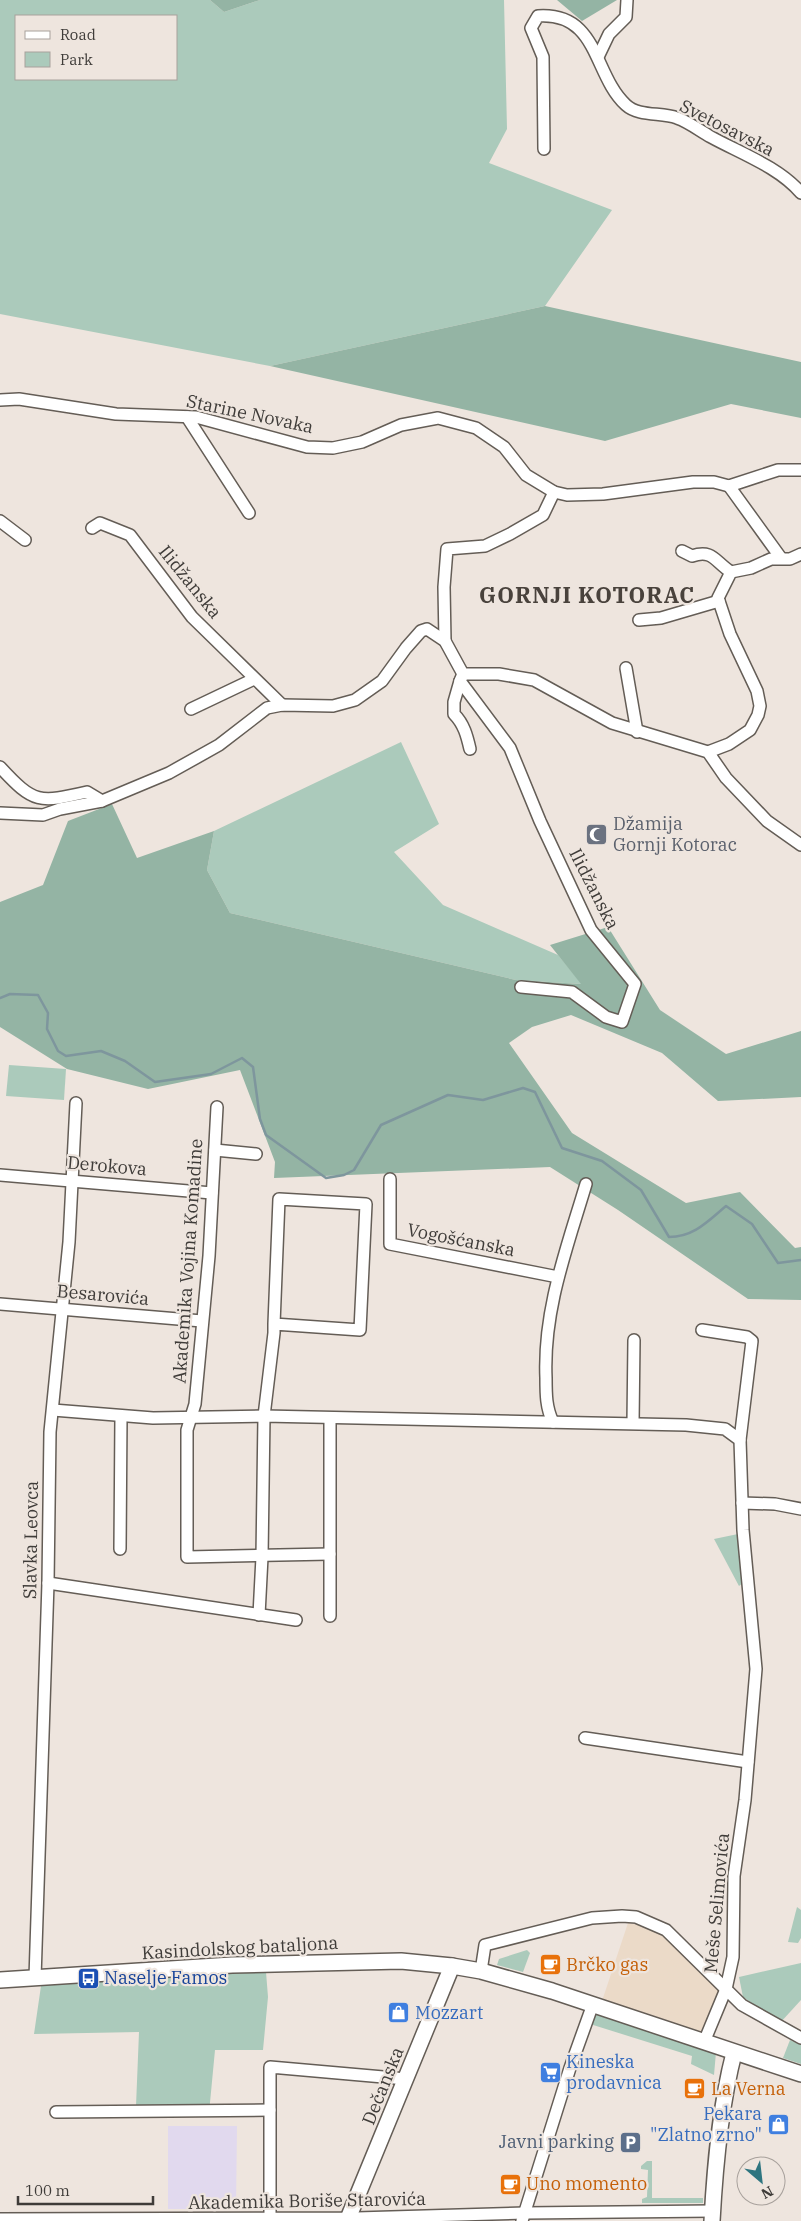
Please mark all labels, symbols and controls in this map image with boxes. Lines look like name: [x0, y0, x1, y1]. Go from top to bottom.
legend: [15, 15, 178, 80]
text: Road: [60, 25, 96, 44]
text: Park: [60, 50, 93, 69]
street label: Svetosavska: [676, 94, 779, 161]
street label: Starine Novaka: [185, 389, 316, 438]
street label: Ilidžanska: [154, 540, 227, 623]
district label: GORNJI KOTORAC: [479, 580, 695, 609]
place label: Džamija Gornji Kotorac: [613, 812, 737, 856]
mosque icon: Džamija Gornji Kotorac: [585, 822, 609, 846]
street label: Ilidžanska: [564, 844, 625, 933]
street label: Akademika Vojina Komadine: [167, 1138, 208, 1384]
street label: Derokova: [66, 1151, 148, 1180]
street label: Vogošćanska: [405, 1218, 517, 1261]
street label: Besarovića: [56, 1279, 150, 1310]
street label: Slavka Leovca: [18, 1480, 43, 1599]
street label: Meše Selimovića: [699, 1832, 734, 1974]
street label: Kasindolskog bataljona: [141, 1931, 339, 1964]
cafe icon: Brčko gas: [538, 1953, 562, 1977]
place label: Brčko gas: [566, 1953, 648, 1976]
bus stop icon: Naselje Famos: [76, 1966, 100, 1990]
place label: Naselje Famos: [104, 1966, 227, 1989]
shop icon: Mozzart: [387, 2001, 411, 2025]
place label: Mozzart: [415, 2001, 483, 2024]
street label: Dečanska: [357, 2043, 409, 2128]
place label: Kineska prodavnica: [566, 2050, 662, 2094]
supermarket icon: Kineska prodavnica: [538, 2060, 562, 2084]
cafe icon: La Verna: [683, 2077, 707, 2101]
place label: La Verna: [711, 2077, 786, 2100]
place label: Pekara "Zlatno zrno": [650, 2102, 762, 2146]
shop icon: Pekara "Zlatno zrno": [766, 2112, 790, 2136]
place label: Javni parking: [499, 2130, 614, 2153]
parking icon: Javni parking: [618, 2130, 642, 2154]
north arrow: [736, 2156, 786, 2206]
cafe icon: Uno momento: [498, 2172, 522, 2196]
place label: Uno momento: [526, 2172, 647, 2195]
scale bar: [18, 2174, 152, 2206]
text: 100 m: [25, 2181, 70, 2200]
text: N: [758, 2182, 776, 2203]
street label: Akademika Boriše Starovića: [188, 2187, 426, 2214]

